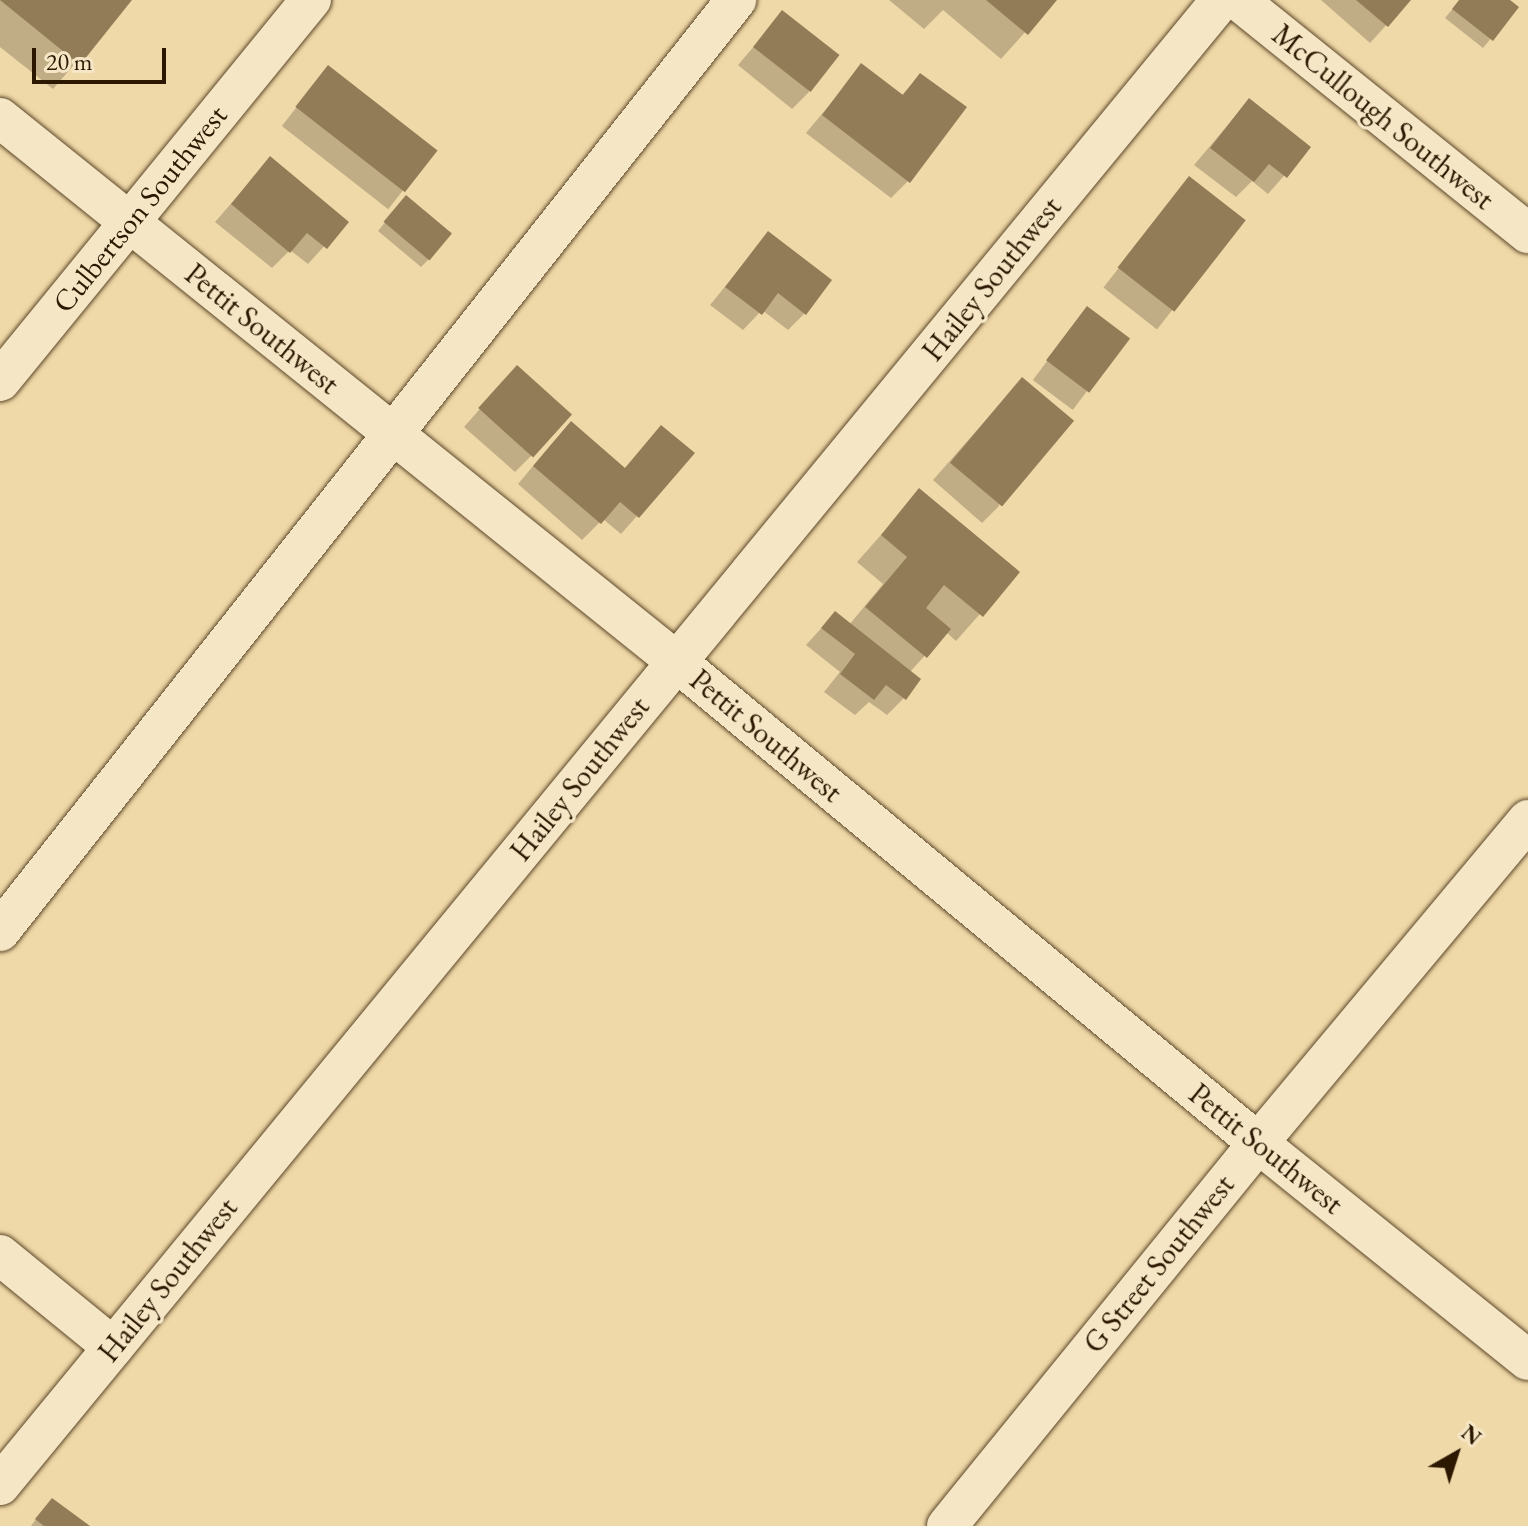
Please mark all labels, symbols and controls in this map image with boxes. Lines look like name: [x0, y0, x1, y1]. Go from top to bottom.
street label: McCullough Southwest: [1265, 17, 1501, 217]
scale bar: [36, 32, 170, 82]
text: 20 m: [46, 46, 93, 77]
street label: Culbertson Southwest: [45, 98, 235, 320]
street label: Hailey Southwest: [915, 190, 1069, 368]
street label: Pettit Southwest: [178, 256, 346, 402]
street label: Pettit Southwest: [683, 662, 849, 810]
street label: Hailey Southwest: [503, 690, 657, 868]
street label: Pettit Southwest: [1182, 1076, 1350, 1222]
street label: G Street Southwest: [1076, 1168, 1242, 1360]
street label: Hailey Southwest: [91, 1191, 245, 1369]
north arrow: [1416, 1414, 1496, 1494]
text: N: [1455, 1418, 1487, 1452]

